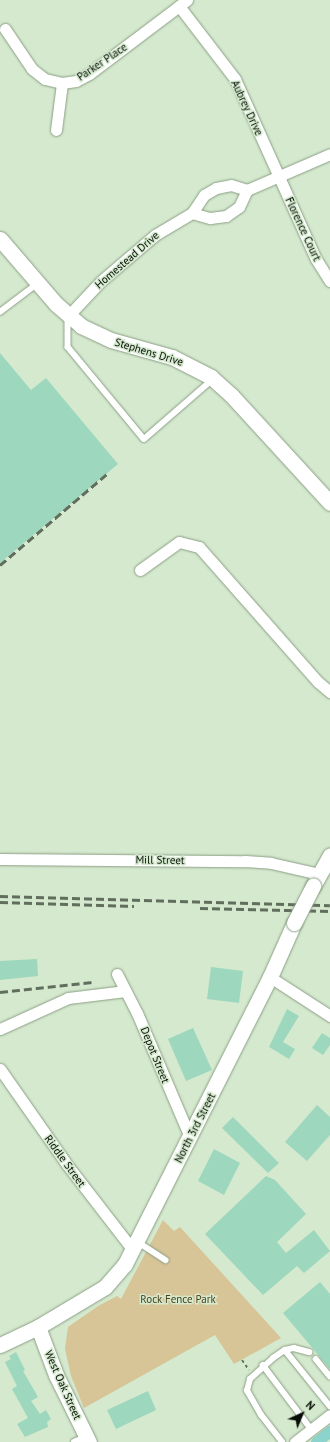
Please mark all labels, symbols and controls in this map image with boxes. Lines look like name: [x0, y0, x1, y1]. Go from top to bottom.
street label: Parker Place: [74, 40, 130, 84]
street label: Aubrey Drive: [228, 78, 266, 138]
street label: Florence Court: [282, 195, 324, 263]
street label: Homestead Drive: [92, 229, 162, 291]
street label: Stephens Drive: [113, 335, 185, 369]
street label: Mill Street: [135, 853, 185, 867]
street label: Depot Street: [138, 1025, 172, 1085]
street label: North 3rd Street: [172, 1091, 218, 1165]
street label: Riddle Street: [42, 1132, 88, 1190]
park label: Rock Fence Park: [140, 1292, 216, 1306]
street label: West Oak Street: [42, 1348, 84, 1422]
north arrow: [282, 1394, 322, 1434]
text: N: [303, 1398, 318, 1413]

